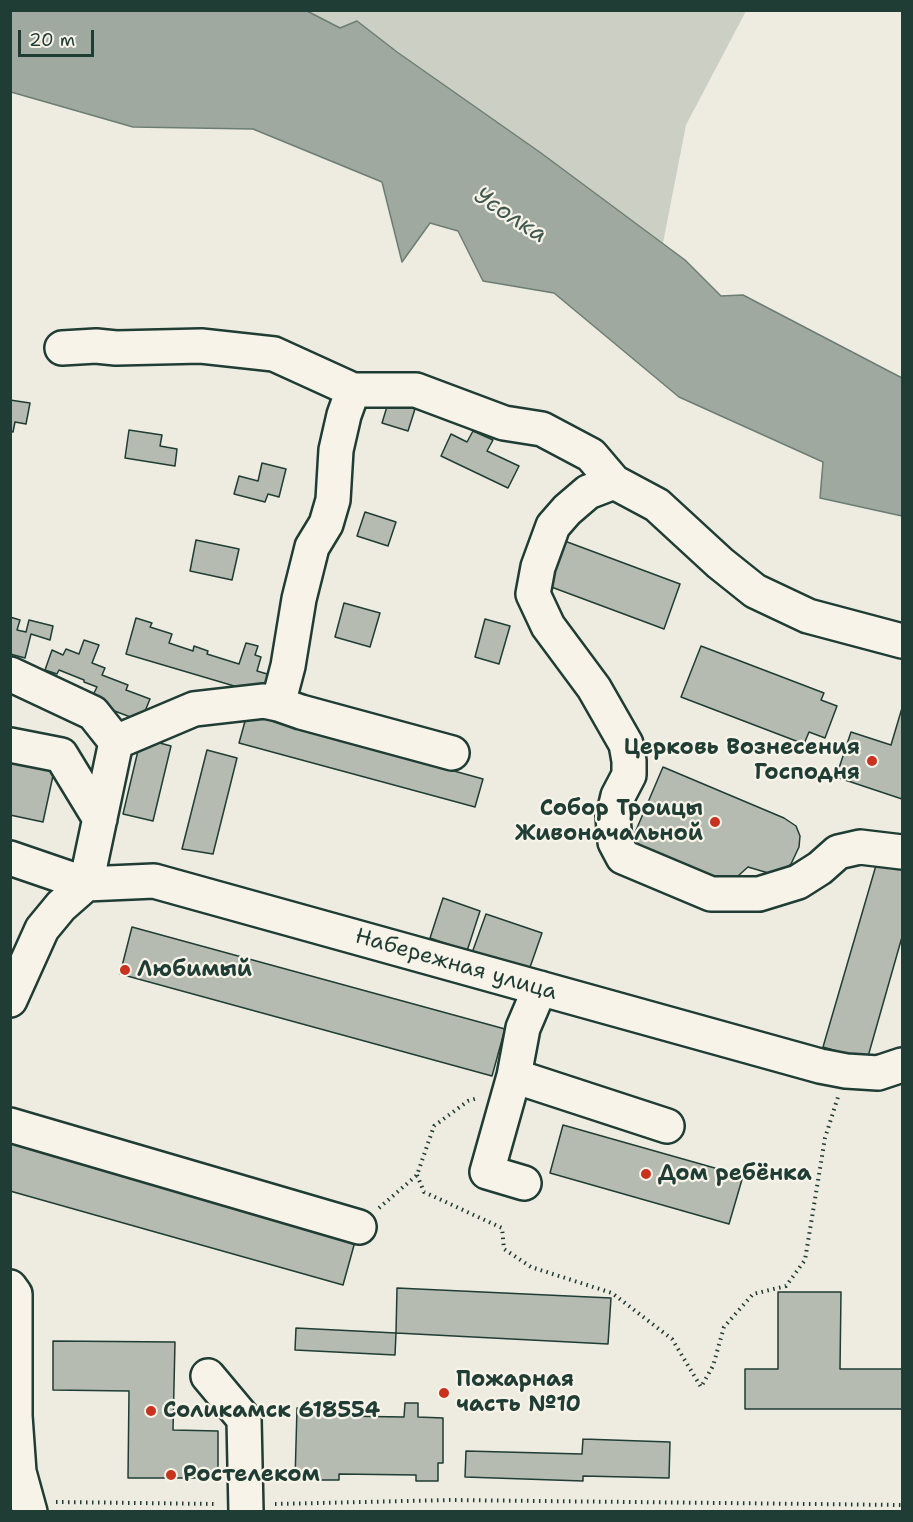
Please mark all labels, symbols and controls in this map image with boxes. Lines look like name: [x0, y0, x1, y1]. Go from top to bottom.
scale bar: [21, 18, 98, 56]
text: 20 m: [29, 28, 75, 52]
water label: Усолка: [468, 182, 552, 250]
place label: Церковь Вознесения Господня: [624, 735, 860, 786]
marker: Церковь Вознесения Господня: [865, 754, 879, 768]
place label: Собор Троицы Живоначальной: [515, 796, 703, 848]
marker: Собор Троицы Живоначальной: [708, 815, 722, 829]
street label: Набережная улица: [352, 924, 560, 1006]
place label: Любимый: [137, 957, 252, 983]
marker: Любимый: [118, 963, 132, 977]
place label: Дом ребёнка: [658, 1161, 812, 1187]
marker: Дом ребёнка: [639, 1167, 653, 1181]
place label: Пожарная часть №10: [456, 1367, 581, 1418]
marker: Пожарная часть №10: [437, 1386, 451, 1400]
place label: Соликамск 618554: [163, 1398, 380, 1424]
marker: Соликамск 618554: [144, 1404, 158, 1418]
place label: Ростелеком: [183, 1462, 320, 1488]
marker: Ростелеком: [164, 1468, 178, 1482]

